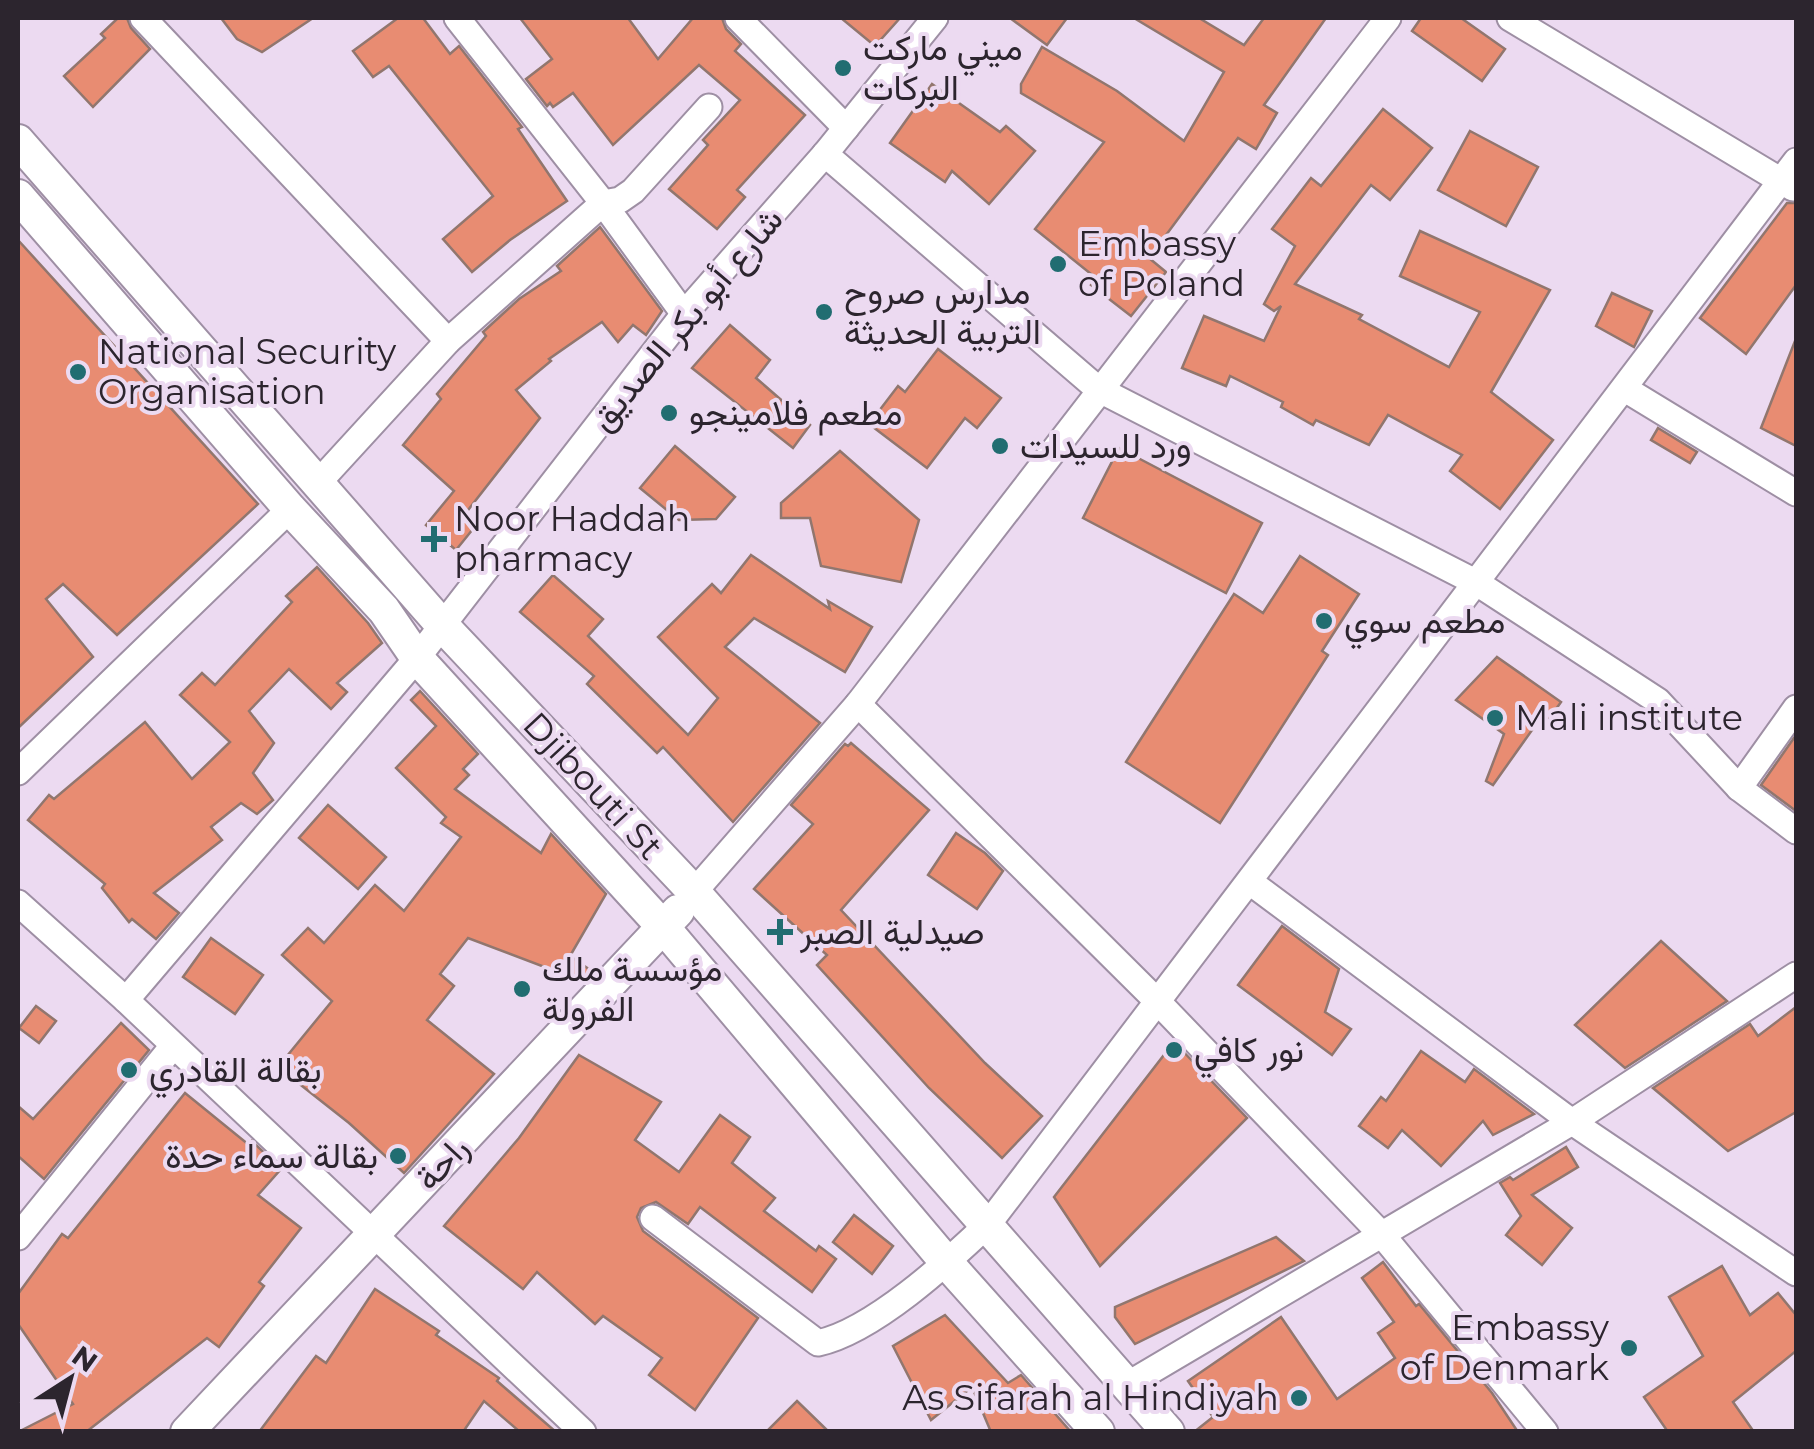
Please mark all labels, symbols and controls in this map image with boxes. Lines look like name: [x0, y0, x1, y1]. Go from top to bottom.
place label: ميني ماركت البركات: [863, 26, 1023, 110]
marker: ميني ماركت البركات: [832, 57, 854, 79]
street label: شارع أبو بكر الصديق: [580, 198, 794, 441]
place label: Embassy of Poland: [1078, 222, 1245, 305]
marker: Embassy of Poland: [1047, 253, 1069, 275]
place label: مدارس صروح التربية الحديثة: [844, 270, 1041, 354]
marker: مدارس صروح التربية الحديثة: [813, 301, 835, 323]
place label: National Security Organisation: [98, 330, 396, 413]
marker: National Security Organisation: [67, 361, 89, 383]
place label: مطعم فلامينجو: [689, 391, 902, 436]
marker: مطعم فلامينجو: [658, 402, 680, 424]
place label: ورد للسيدات: [1020, 424, 1192, 468]
marker: ورد للسيدات: [989, 435, 1011, 457]
place label: Noor Haddah pharmacy: [454, 497, 690, 580]
marker: Noor Haddah pharmacy: [423, 528, 445, 550]
place label: مطعم سوي: [1344, 599, 1506, 650]
marker: مطعم سوي: [1313, 610, 1335, 632]
place label: Mali institute: [1515, 696, 1743, 739]
street label: Djibouti St: [514, 703, 672, 868]
marker: Mali institute: [1484, 707, 1506, 729]
place label: صيدلية الصبر: [799, 910, 985, 954]
marker: صيدلية الصبر: [769, 921, 791, 943]
place label: مؤسسة ملك الفرولة: [542, 947, 722, 1031]
marker: مؤسسة ملك الفرولة: [511, 978, 533, 1000]
place label: نور كافي: [1194, 1028, 1304, 1079]
marker: نور كافي: [1163, 1039, 1185, 1061]
place label: بقالة القادري: [149, 1048, 322, 1099]
marker: بقالة القادري: [118, 1059, 140, 1081]
street label: راحة: [406, 1126, 478, 1200]
place label: بقالة سماء حدة: [165, 1134, 378, 1177]
marker: بقالة سماء حدة: [387, 1145, 409, 1167]
place label: Embassy of Denmark: [1400, 1306, 1609, 1389]
north arrow: [20, 1329, 120, 1429]
marker: Embassy of Denmark: [1618, 1337, 1640, 1359]
text: N: [66, 1338, 104, 1379]
place label: As Sifarah al Hindiyah: [902, 1376, 1279, 1419]
marker: As Sifarah al Hindiyah: [1288, 1387, 1310, 1409]

